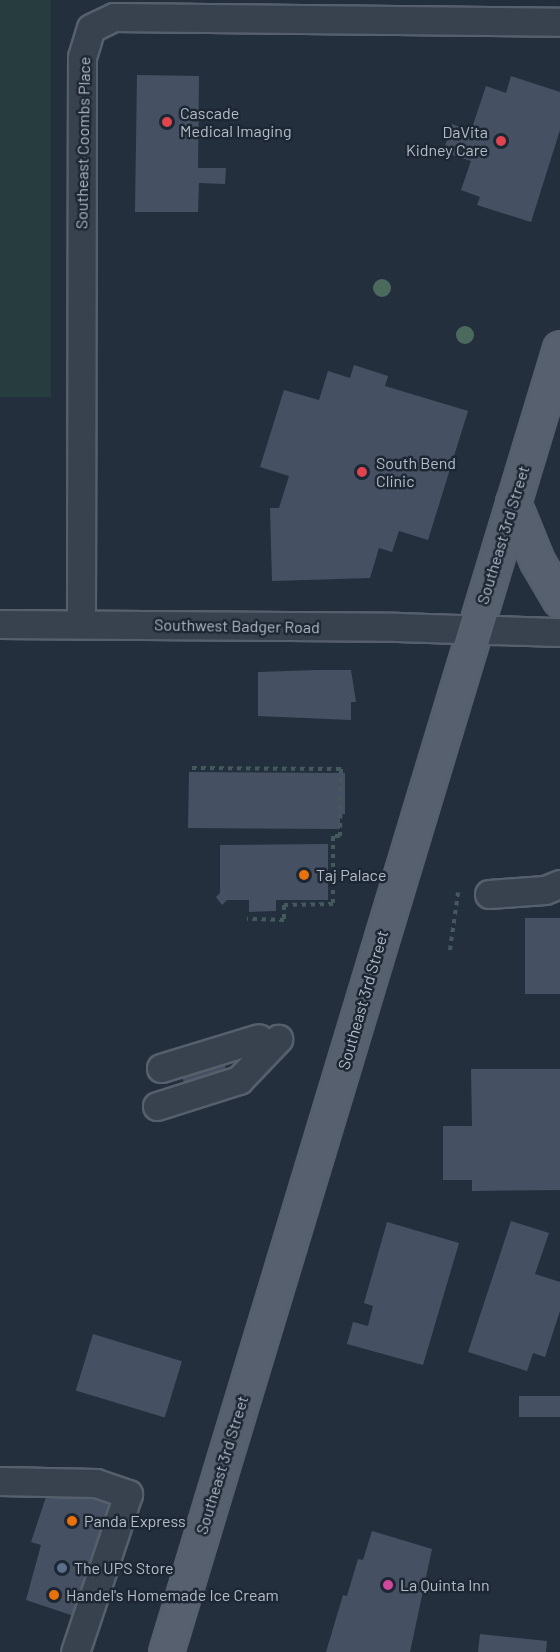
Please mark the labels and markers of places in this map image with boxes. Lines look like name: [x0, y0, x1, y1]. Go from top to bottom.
place label: Cascade Medical Imaging: [180, 103, 292, 141]
marker: Cascade Medical Imaging: [158, 113, 176, 131]
place label: DaVita Kidney Care: [406, 122, 488, 160]
marker: DaVita Kidney Care: [492, 132, 510, 150]
place label: South Bend Clinic: [376, 453, 456, 491]
marker: South Bend Clinic: [353, 463, 371, 481]
place label: Taj Palace: [316, 865, 386, 885]
marker: Taj Palace: [297, 868, 311, 882]
place label: Panda Express: [84, 1511, 186, 1531]
marker: Panda Express: [65, 1514, 79, 1528]
place label: The UPS Store: [74, 1558, 174, 1578]
marker: The UPS Store: [55, 1561, 69, 1575]
place label: La Quinta Inn: [400, 1575, 490, 1595]
marker: La Quinta Inn: [381, 1578, 395, 1592]
place label: Handel's Homemade Ice Cream: [66, 1585, 279, 1605]
marker: Handel's Homemade Ice Cream: [47, 1588, 61, 1602]

